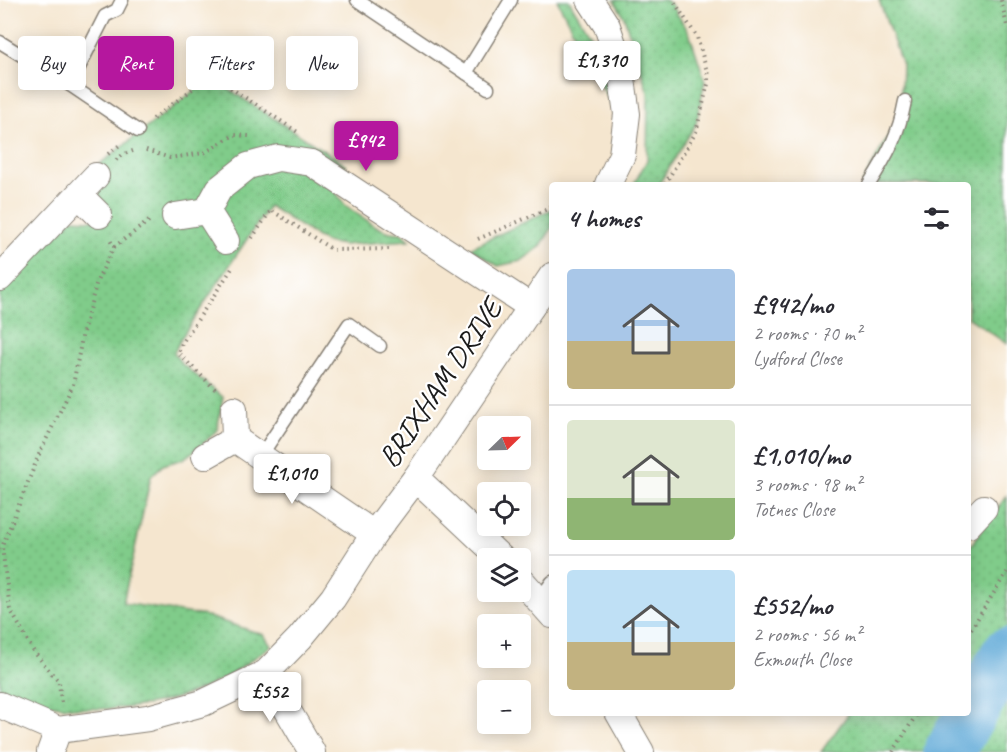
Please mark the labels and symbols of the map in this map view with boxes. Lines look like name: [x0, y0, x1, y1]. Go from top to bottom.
pin: £1,310: [553, 41, 651, 92]
pin: £942: [330, 121, 402, 172]
street label: BRIXHAM DRIVE: [370, 288, 513, 474]
north arrow: [477, 416, 531, 470]
pin: £1,010: [243, 454, 341, 505]
pin: £552: [234, 672, 306, 723]

